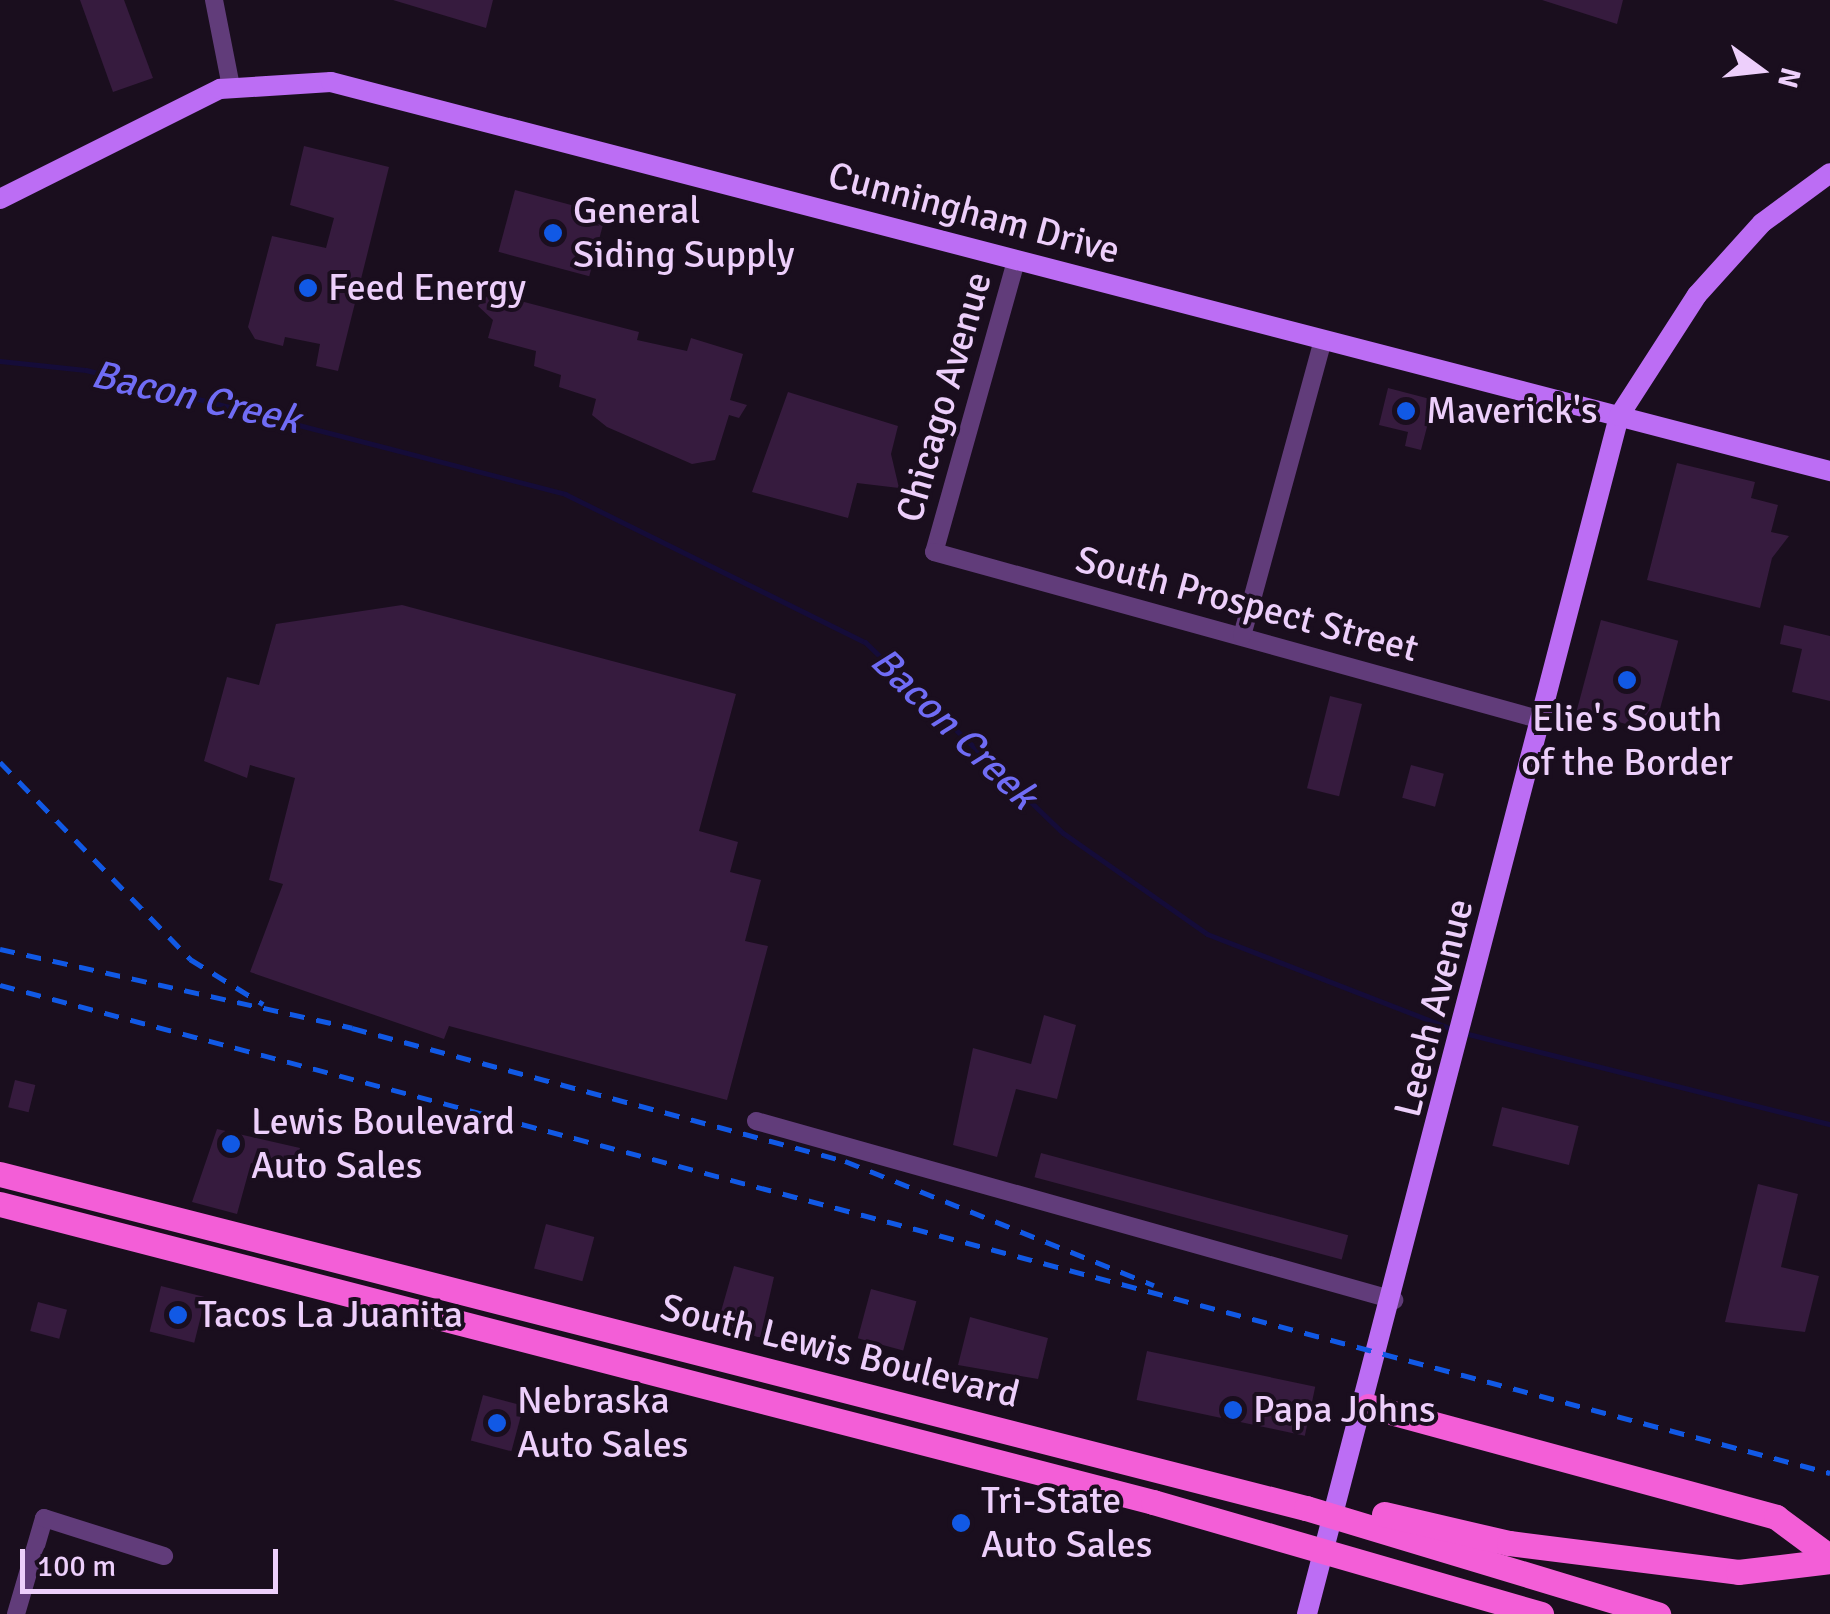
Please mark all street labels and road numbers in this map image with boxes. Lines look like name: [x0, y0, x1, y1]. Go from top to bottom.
street label: Cunningham Drive: [823, 152, 1125, 274]
street label: Chicago Avenue: [887, 267, 1001, 527]
street label: South Prospect Street: [1071, 536, 1423, 672]
street label: Leech Avenue: [1385, 894, 1483, 1122]
street label: South Lewis Boulevard: [656, 1284, 1024, 1418]

